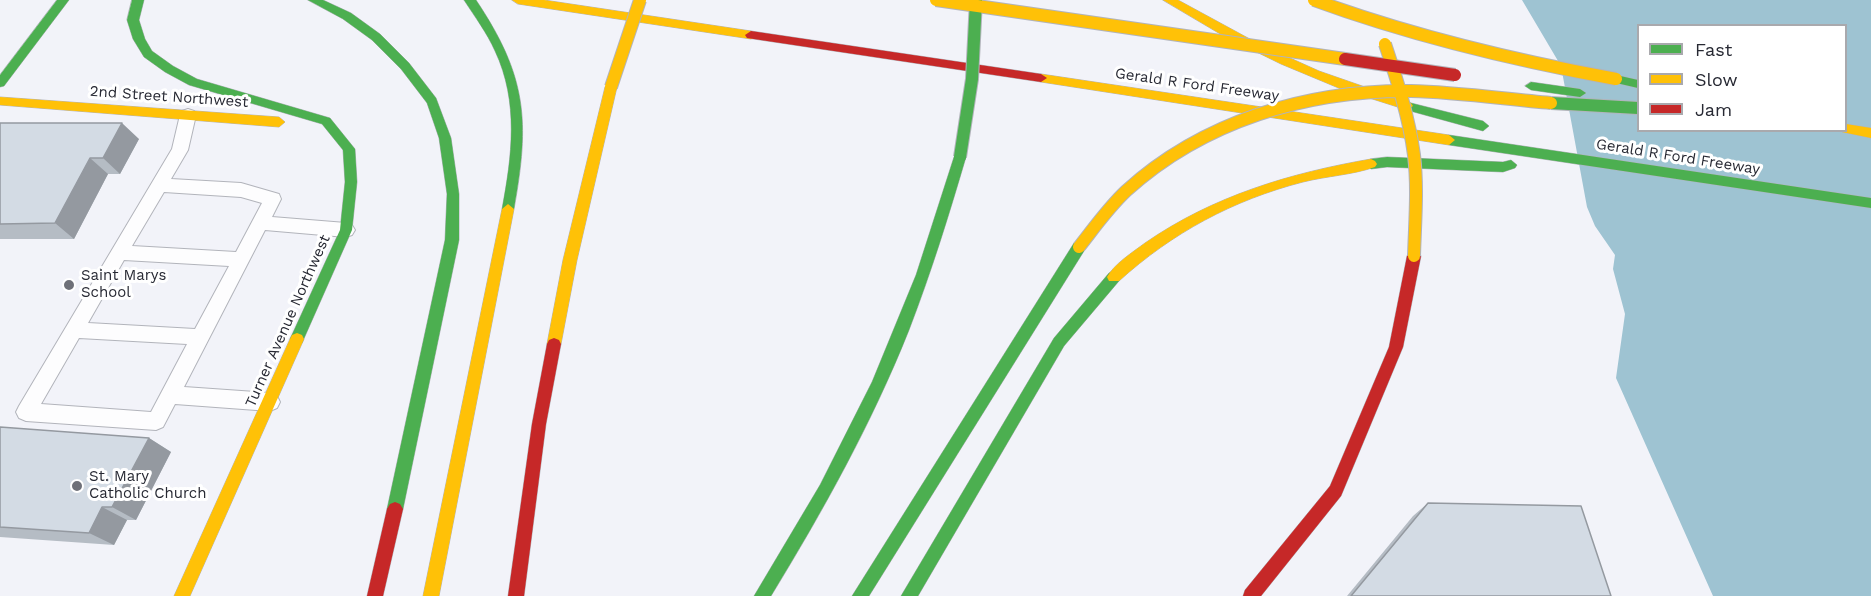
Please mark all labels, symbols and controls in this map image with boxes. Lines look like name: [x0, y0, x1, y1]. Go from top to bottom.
legend: [1637, 24, 1847, 132]
text: Fast: [1695, 39, 1732, 60]
street label: Gerald R Ford Freeway: [1114, 65, 1280, 105]
text: Slow: [1695, 69, 1738, 90]
street label: 2nd Street Northwest: [89, 82, 249, 112]
text: Jam: [1695, 99, 1732, 120]
street label: Gerald R Ford Freeway: [1595, 135, 1761, 179]
street label: Turner Avenue Northwest: [242, 232, 334, 410]
place label: Saint Marys School: [81, 267, 166, 302]
marker: Saint Marys School: [62, 278, 76, 292]
place label: St. Mary Catholic Church: [89, 468, 207, 503]
marker: St. Mary Catholic Church: [70, 479, 84, 493]

